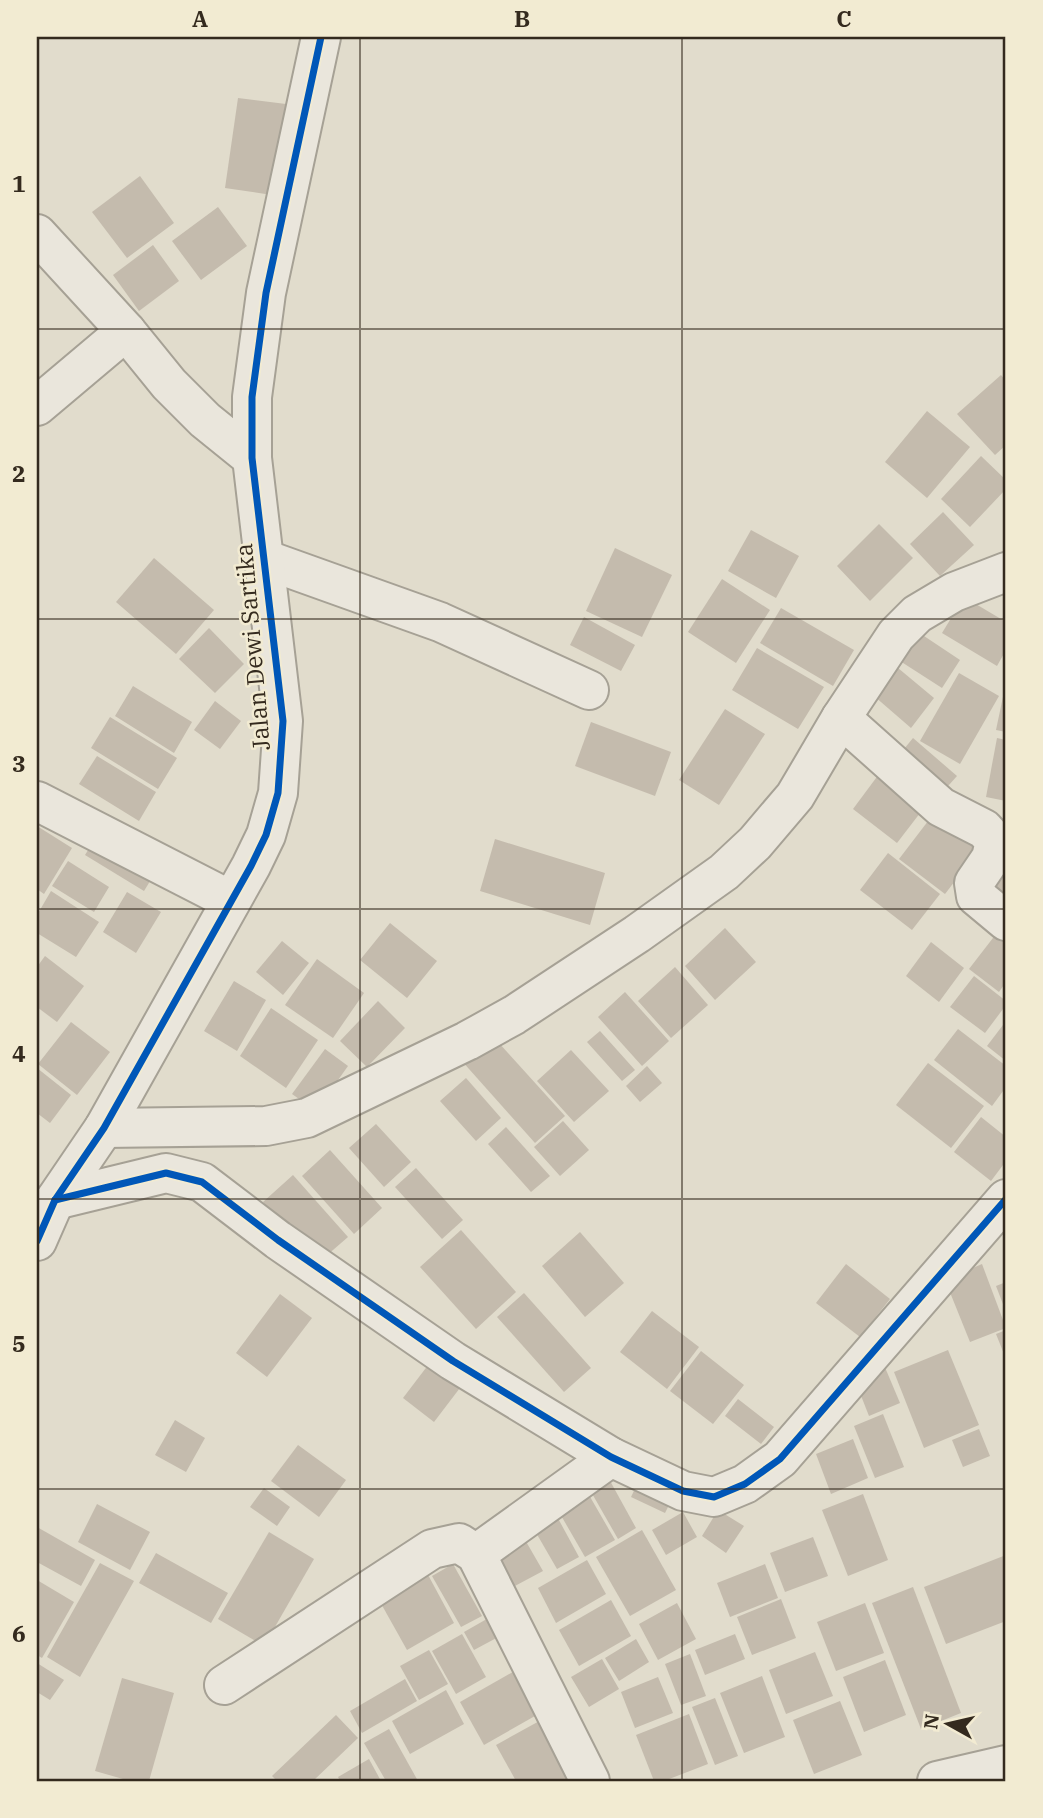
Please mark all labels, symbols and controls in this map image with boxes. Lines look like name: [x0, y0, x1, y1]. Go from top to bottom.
text: A: [192, 3, 208, 33]
text: B: [514, 3, 530, 33]
text: C: [836, 3, 852, 33]
text: 1: [12, 168, 26, 198]
text: 2: [12, 458, 26, 488]
street label: Jalan Dewi Sartika: [227, 542, 277, 752]
text: 3: [12, 748, 26, 778]
text: 4: [12, 1038, 26, 1068]
text: 5: [12, 1328, 26, 1358]
text: 6: [12, 1618, 26, 1648]
north arrow: [914, 1688, 984, 1758]
text: N: [918, 1713, 944, 1731]

